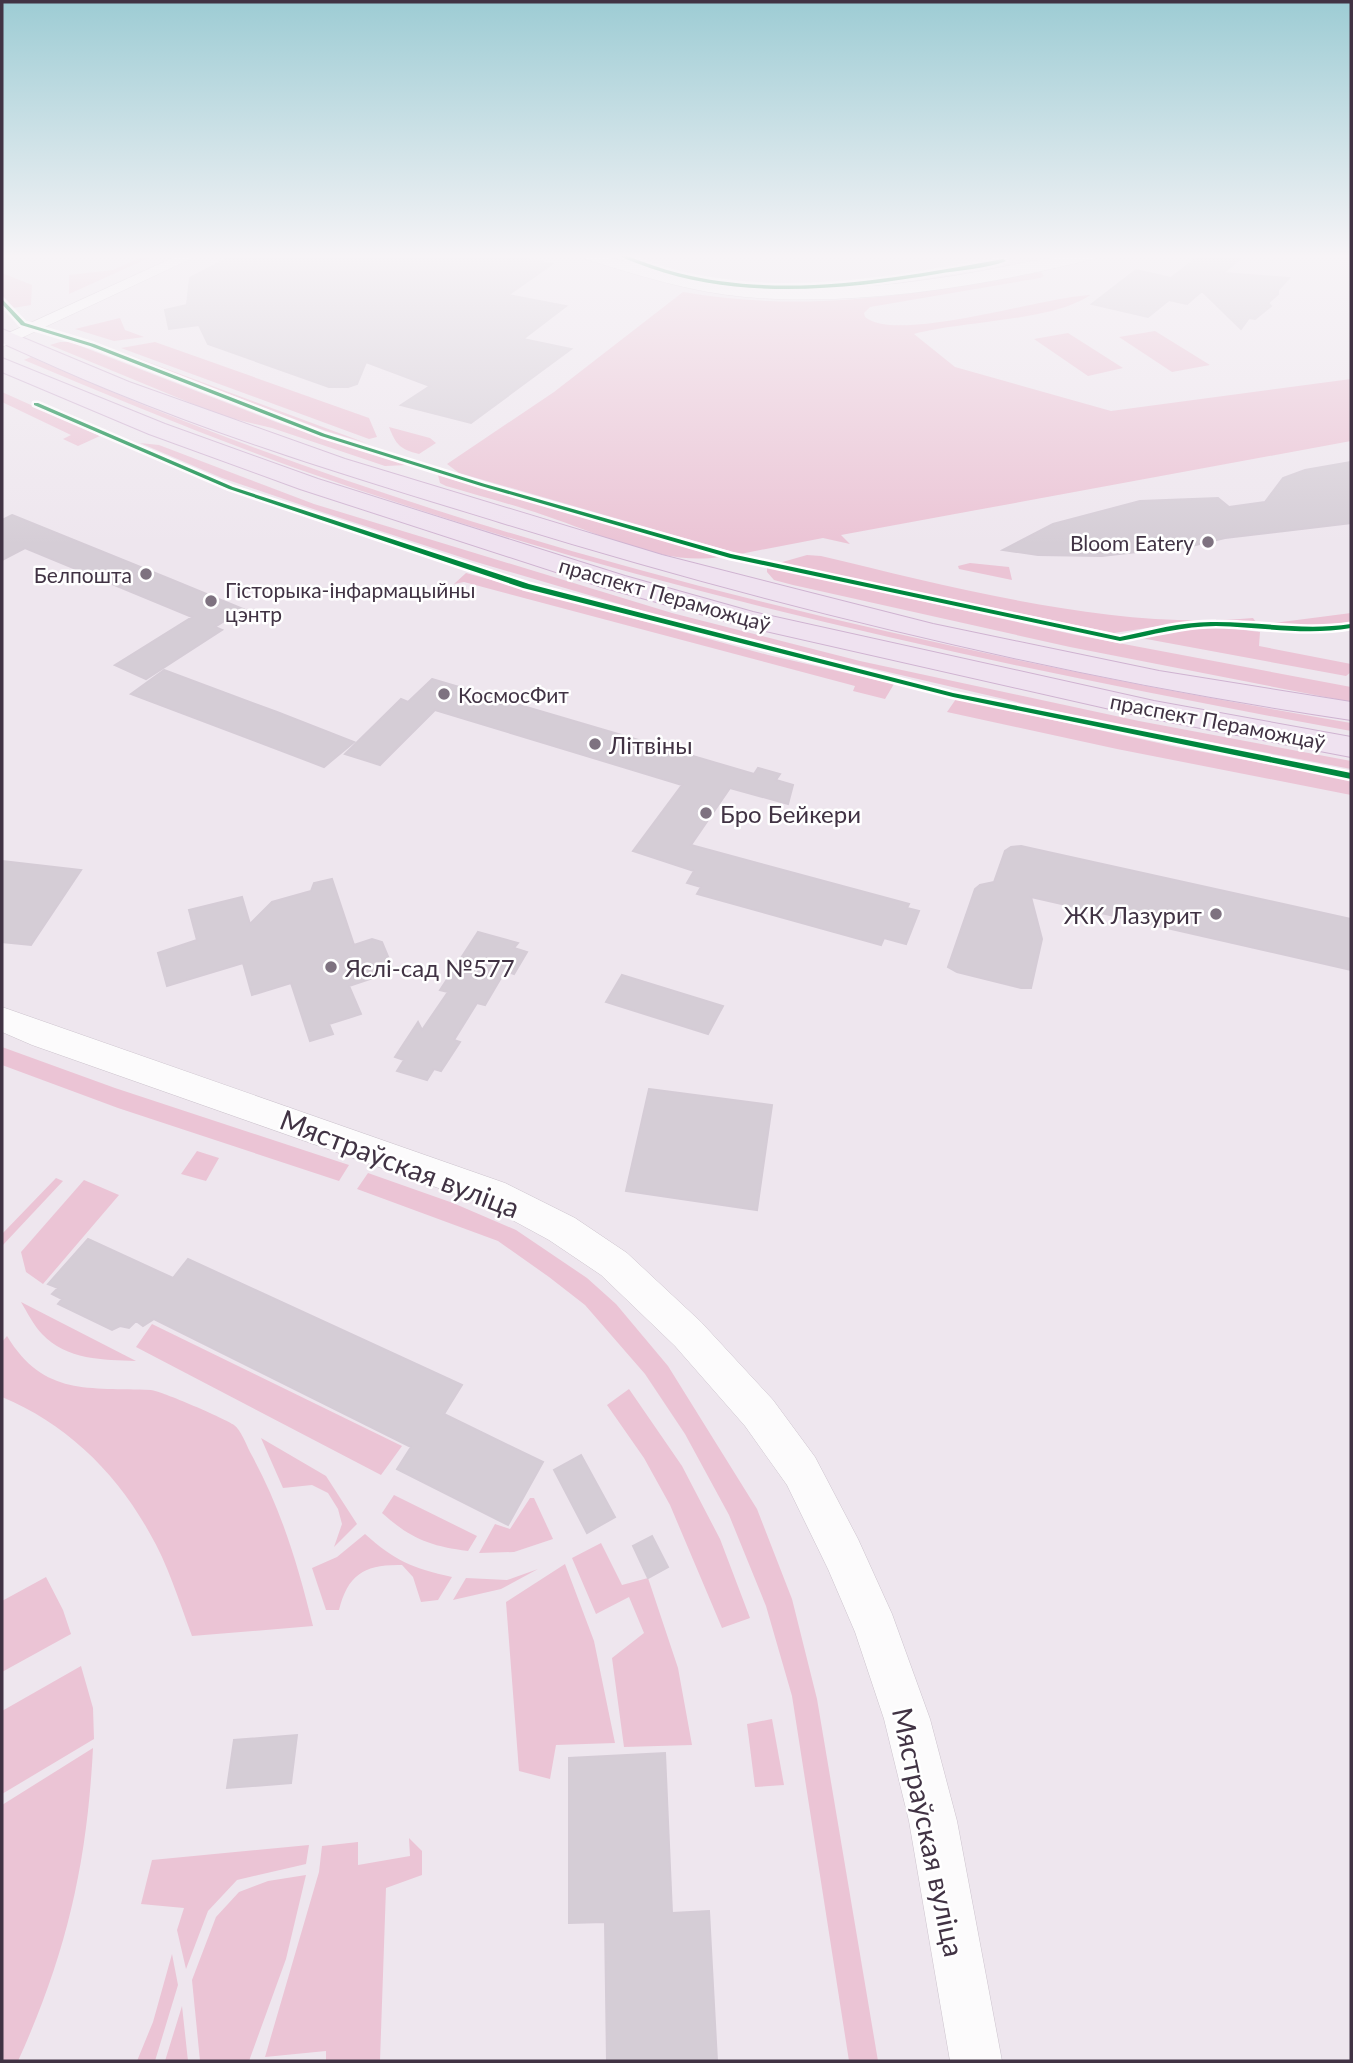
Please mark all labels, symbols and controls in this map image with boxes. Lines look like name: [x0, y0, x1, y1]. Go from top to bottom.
place label: Bloom Eatery: [1070, 530, 1194, 555]
marker: Bloom Eatery: [1200, 534, 1216, 550]
street label: праспект Пераможцаў: [556, 552, 774, 636]
place label: Белпошта: [34, 562, 132, 587]
marker: Белпошта: [138, 566, 154, 582]
place label: Гісторыка-інфармацыйны цэнтр: [225, 577, 475, 626]
marker: Гісторыка-інфармацыйны цэнтр: [203, 593, 219, 609]
place label: КосмосФит: [458, 682, 569, 707]
marker: КосмосФит: [436, 686, 452, 702]
street label: праспект Пераможцаў: [1108, 688, 1328, 754]
place label: Літвіны: [608, 730, 693, 759]
marker: Літвіны: [587, 736, 603, 752]
place label: Бро Бейкери: [720, 799, 861, 828]
marker: Бро Бейкери: [698, 805, 714, 821]
place label: ЖК Лазурит: [1064, 900, 1202, 929]
marker: ЖК Лазурит: [1208, 906, 1224, 922]
place label: Яслі-сад №577: [344, 953, 515, 982]
marker: Яслі-сад №577: [323, 959, 339, 975]
street label: Мястраўская вуліца: [276, 1102, 524, 1224]
street label: Мястраўская вуліца: [886, 1704, 972, 1960]

